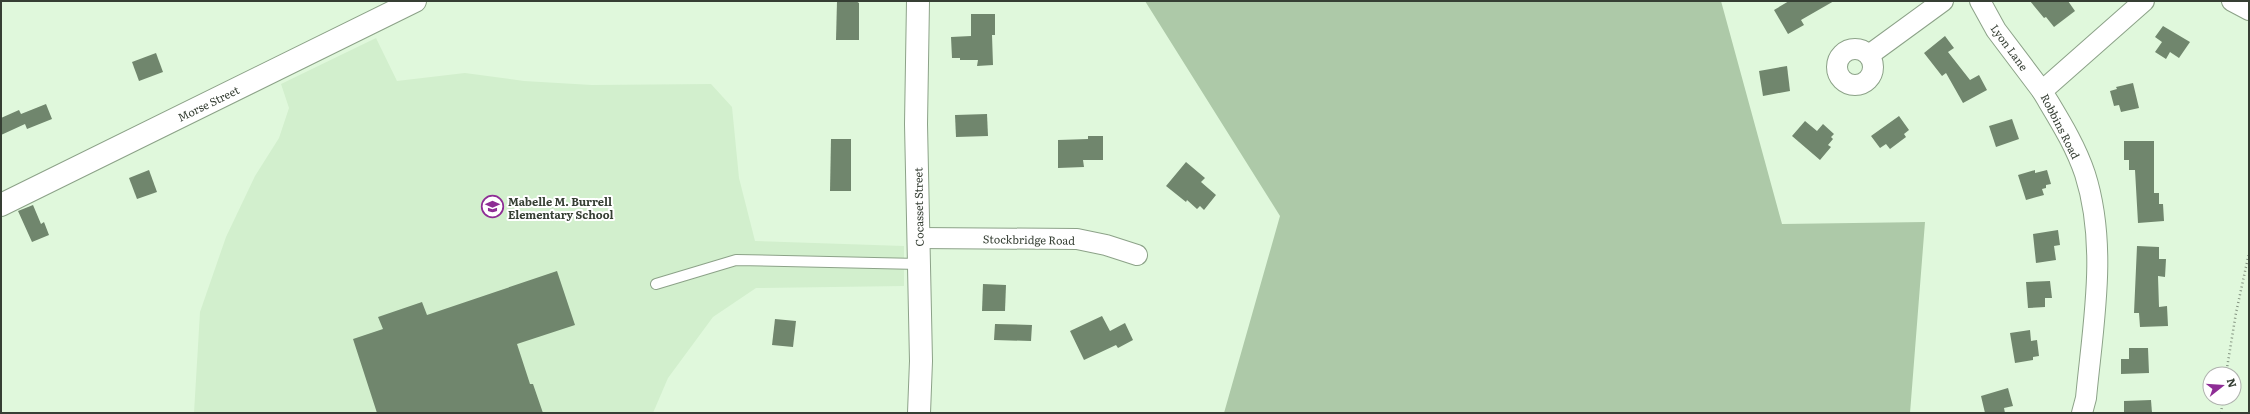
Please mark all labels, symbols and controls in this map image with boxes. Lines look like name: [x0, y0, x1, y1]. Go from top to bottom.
street label: Lyon Lane: [1988, 20, 2032, 74]
street label: Morse Street: [175, 81, 242, 125]
street label: Robbins Road: [2038, 91, 2084, 162]
street label: Cocasset Street: [909, 167, 927, 247]
place label: Mabelle M. Burrell Elementary School: [508, 193, 613, 222]
school or university icon: Mabelle M. Burrell Elementary School: [480, 194, 506, 220]
street label: Stockbridge Road: [983, 230, 1075, 248]
north arrow: [2202, 366, 2242, 406]
text: N: [2224, 376, 2242, 390]

